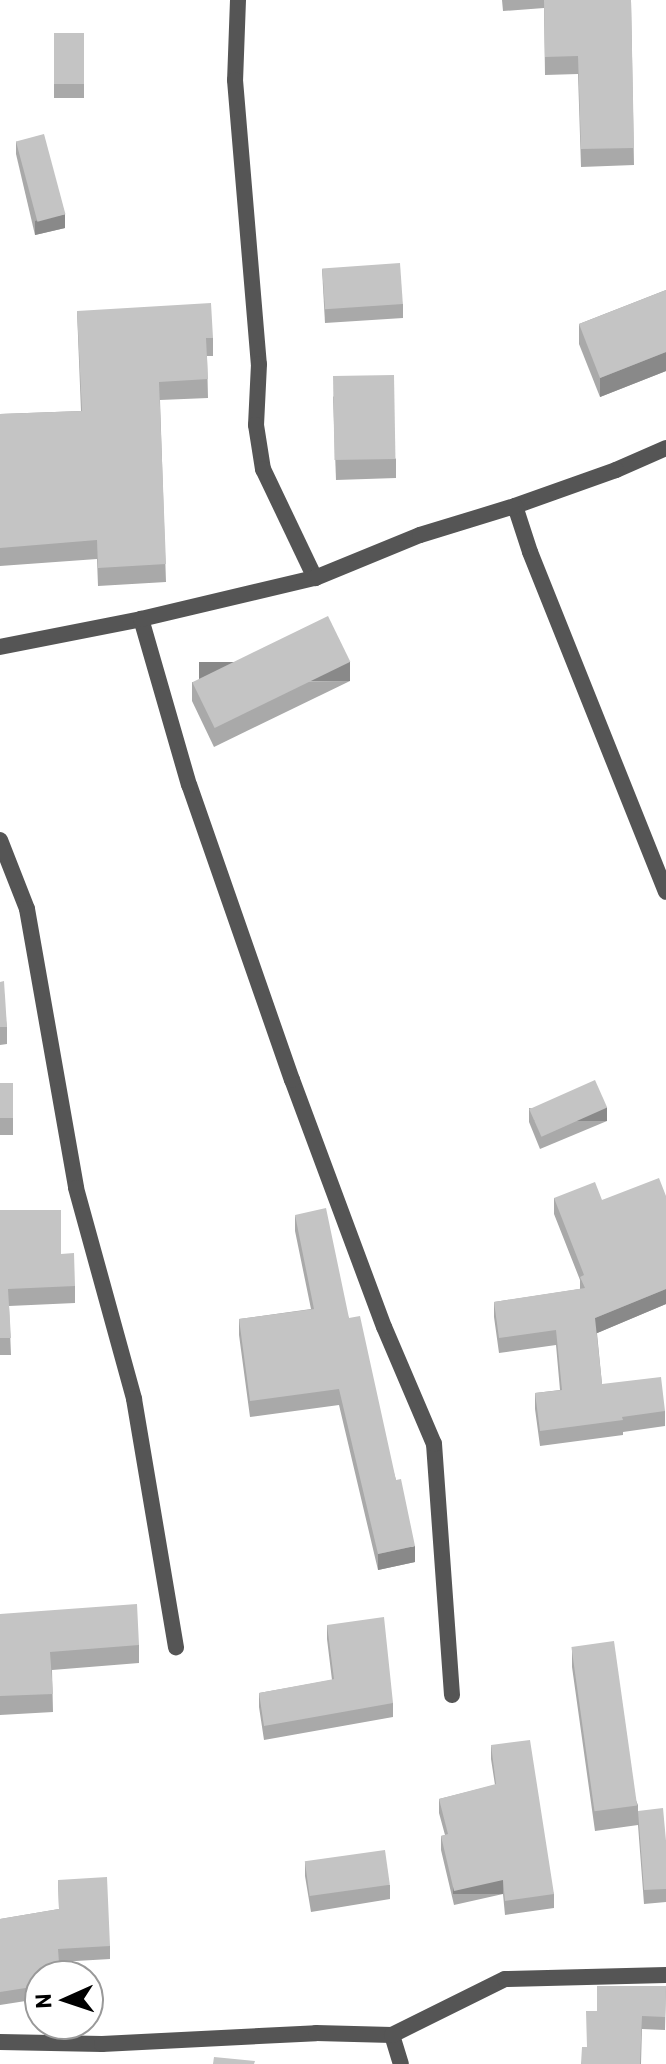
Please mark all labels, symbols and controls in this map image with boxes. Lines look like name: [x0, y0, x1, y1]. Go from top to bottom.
north arrow: [24, 1960, 104, 2040]
text: N: [29, 1993, 55, 2009]

